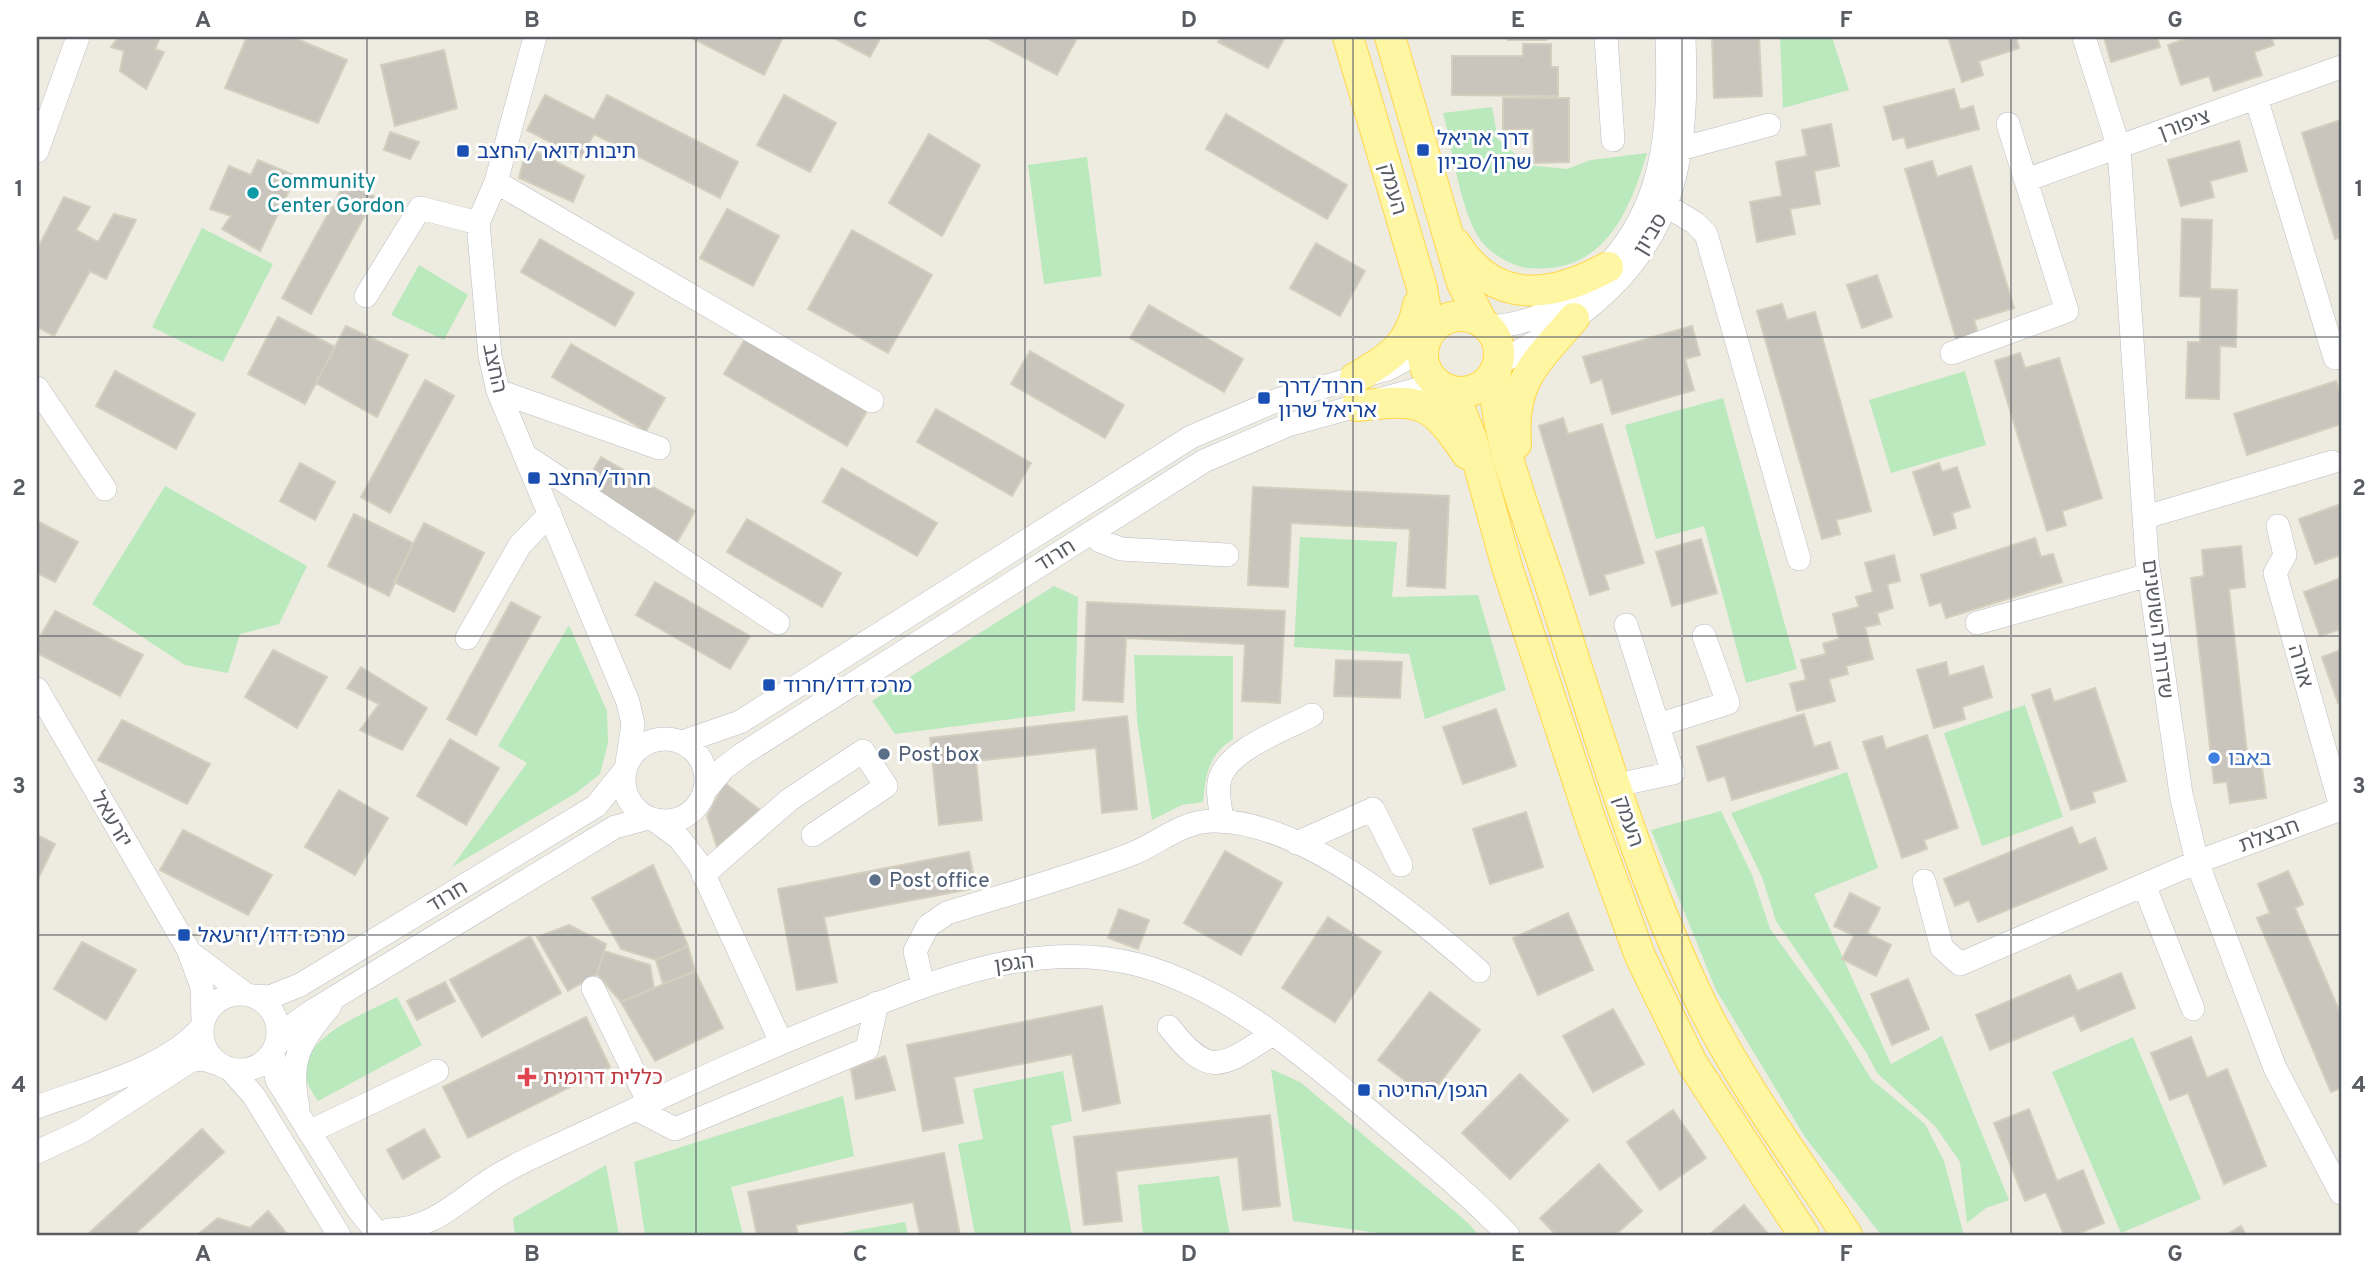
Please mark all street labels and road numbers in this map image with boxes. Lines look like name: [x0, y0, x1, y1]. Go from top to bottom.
street label: ציפורן: [2155, 104, 2214, 147]
street label: העמק: [1371, 160, 1412, 218]
street label: סביון: [1628, 209, 1674, 261]
street label: החצב: [475, 341, 512, 396]
street label: חרוד: [1031, 534, 1081, 579]
street label: שדרות השושנים: [2135, 558, 2178, 700]
street label: אורה: [2281, 642, 2319, 691]
street label: יזרעאל: [84, 787, 138, 853]
street label: העמק: [1606, 792, 1649, 851]
street label: חבצלת: [2235, 813, 2304, 860]
street label: חרוד: [423, 875, 473, 920]
street label: הגפן: [993, 949, 1036, 980]

